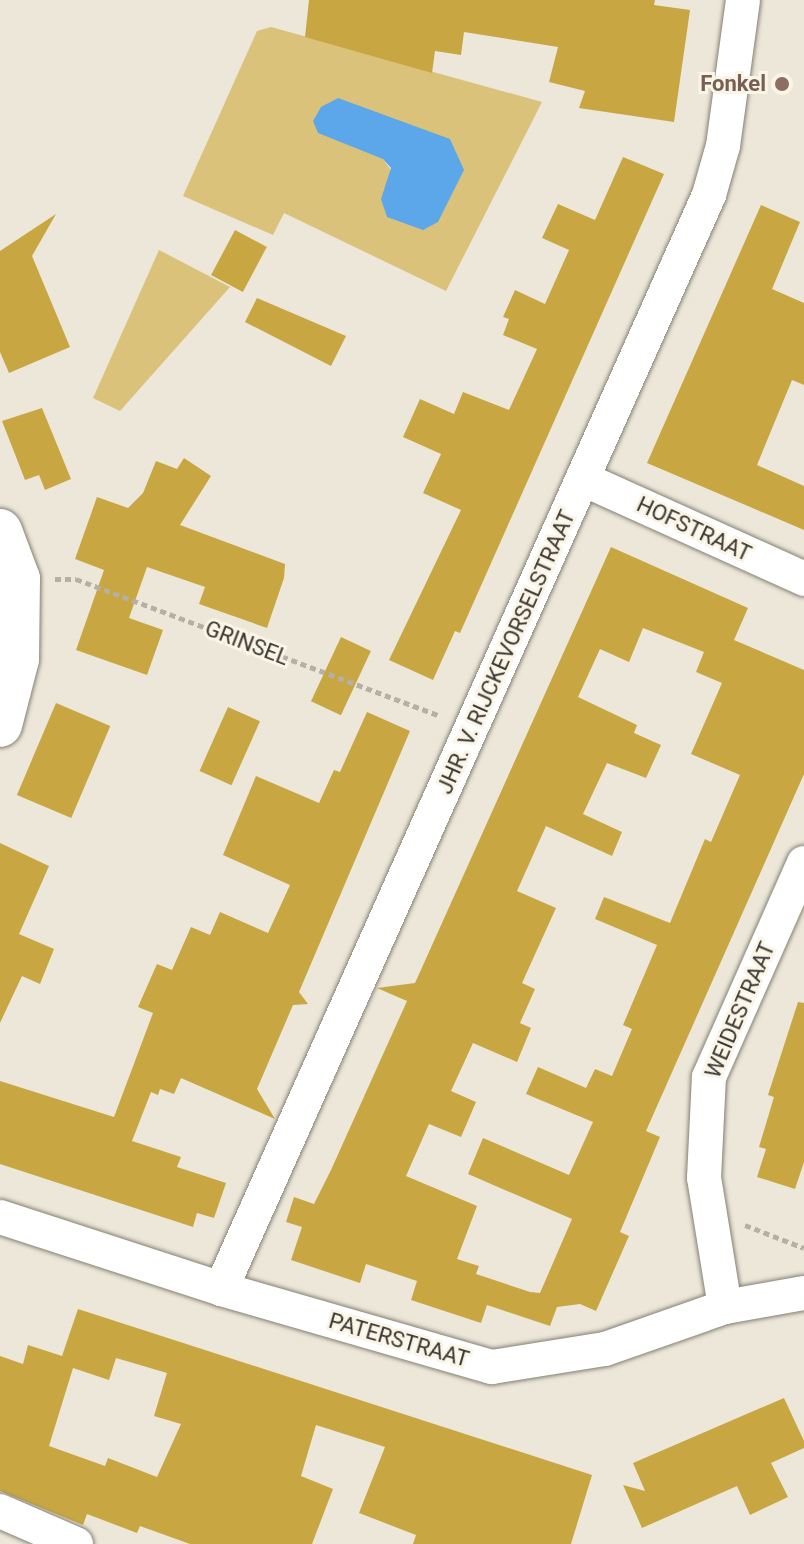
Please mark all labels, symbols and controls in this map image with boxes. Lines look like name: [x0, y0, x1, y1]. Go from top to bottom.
place label: Fonkel: [700, 71, 766, 97]
marker: Fonkel: [773, 75, 791, 93]
street label: HOFSTRAAT: [633, 491, 755, 567]
street label: JHR. V. RIJCKEVORSELSTRAAT: [431, 506, 581, 798]
street label: GRINSEL: [201, 615, 293, 671]
street label: WEIDESTRAAT: [699, 938, 781, 1082]
street label: PATERSTRAAT: [326, 1307, 472, 1373]

